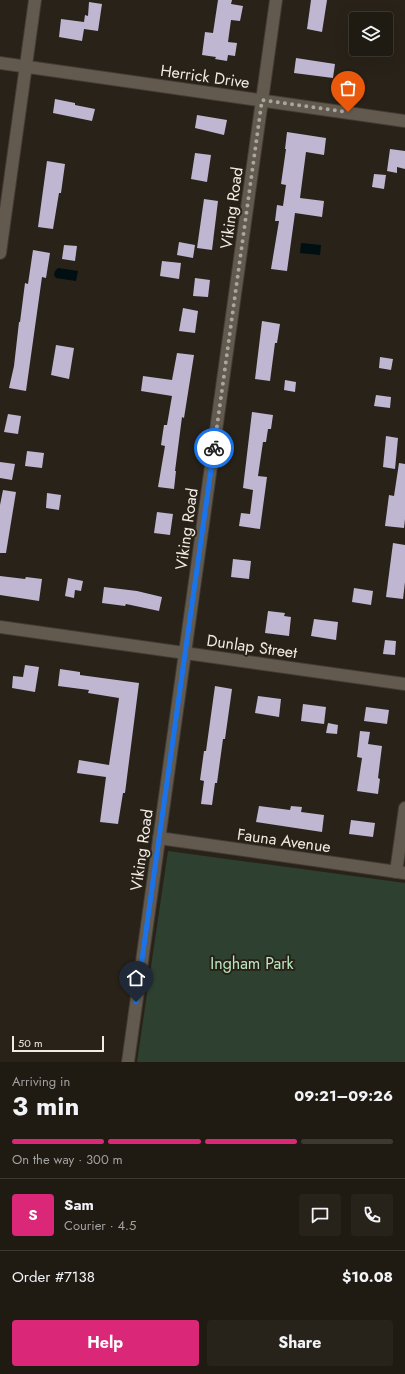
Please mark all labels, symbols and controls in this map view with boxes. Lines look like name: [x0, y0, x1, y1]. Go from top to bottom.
map controls: [349, 12, 393, 56]
button: layers: [349, 12, 393, 56]
street label: Herrick Drive: [159, 59, 251, 94]
pin: [331, 71, 365, 112]
icon: bag: [337, 77, 359, 99]
street label: Viking Road: [214, 165, 249, 251]
courier: [194, 428, 234, 468]
icon: bike: [203, 437, 225, 459]
street label: Viking Road: [169, 486, 204, 572]
street label: Dunlap Street: [205, 629, 299, 664]
street label: Viking Road: [124, 807, 159, 893]
street label: Fauna Avenue: [236, 823, 332, 858]
park label: Ingham Park: [210, 952, 295, 975]
pin: [119, 961, 153, 1002]
icon: home: [125, 967, 147, 989]
scale bar: [12, 1034, 104, 1053]
text: 50 m: [18, 1035, 43, 1051]
text: Arriving in: [12, 1072, 70, 1091]
text: 09:21–09:26: [294, 1085, 393, 1107]
text: 3 min: [12, 1087, 79, 1125]
text: On the way · 300 m: [12, 1150, 123, 1169]
text: Sam: [64, 1194, 94, 1216]
button: chat: [299, 1194, 341, 1236]
button: phone: [351, 1194, 393, 1236]
text: S: [28, 1204, 38, 1226]
text: Courier · 4.5: [64, 1216, 136, 1235]
text: Order #7138: [12, 1266, 95, 1288]
text: $10.08: [342, 1266, 393, 1288]
button: Help: [12, 1320, 199, 1366]
button: Share: [207, 1320, 393, 1366]

